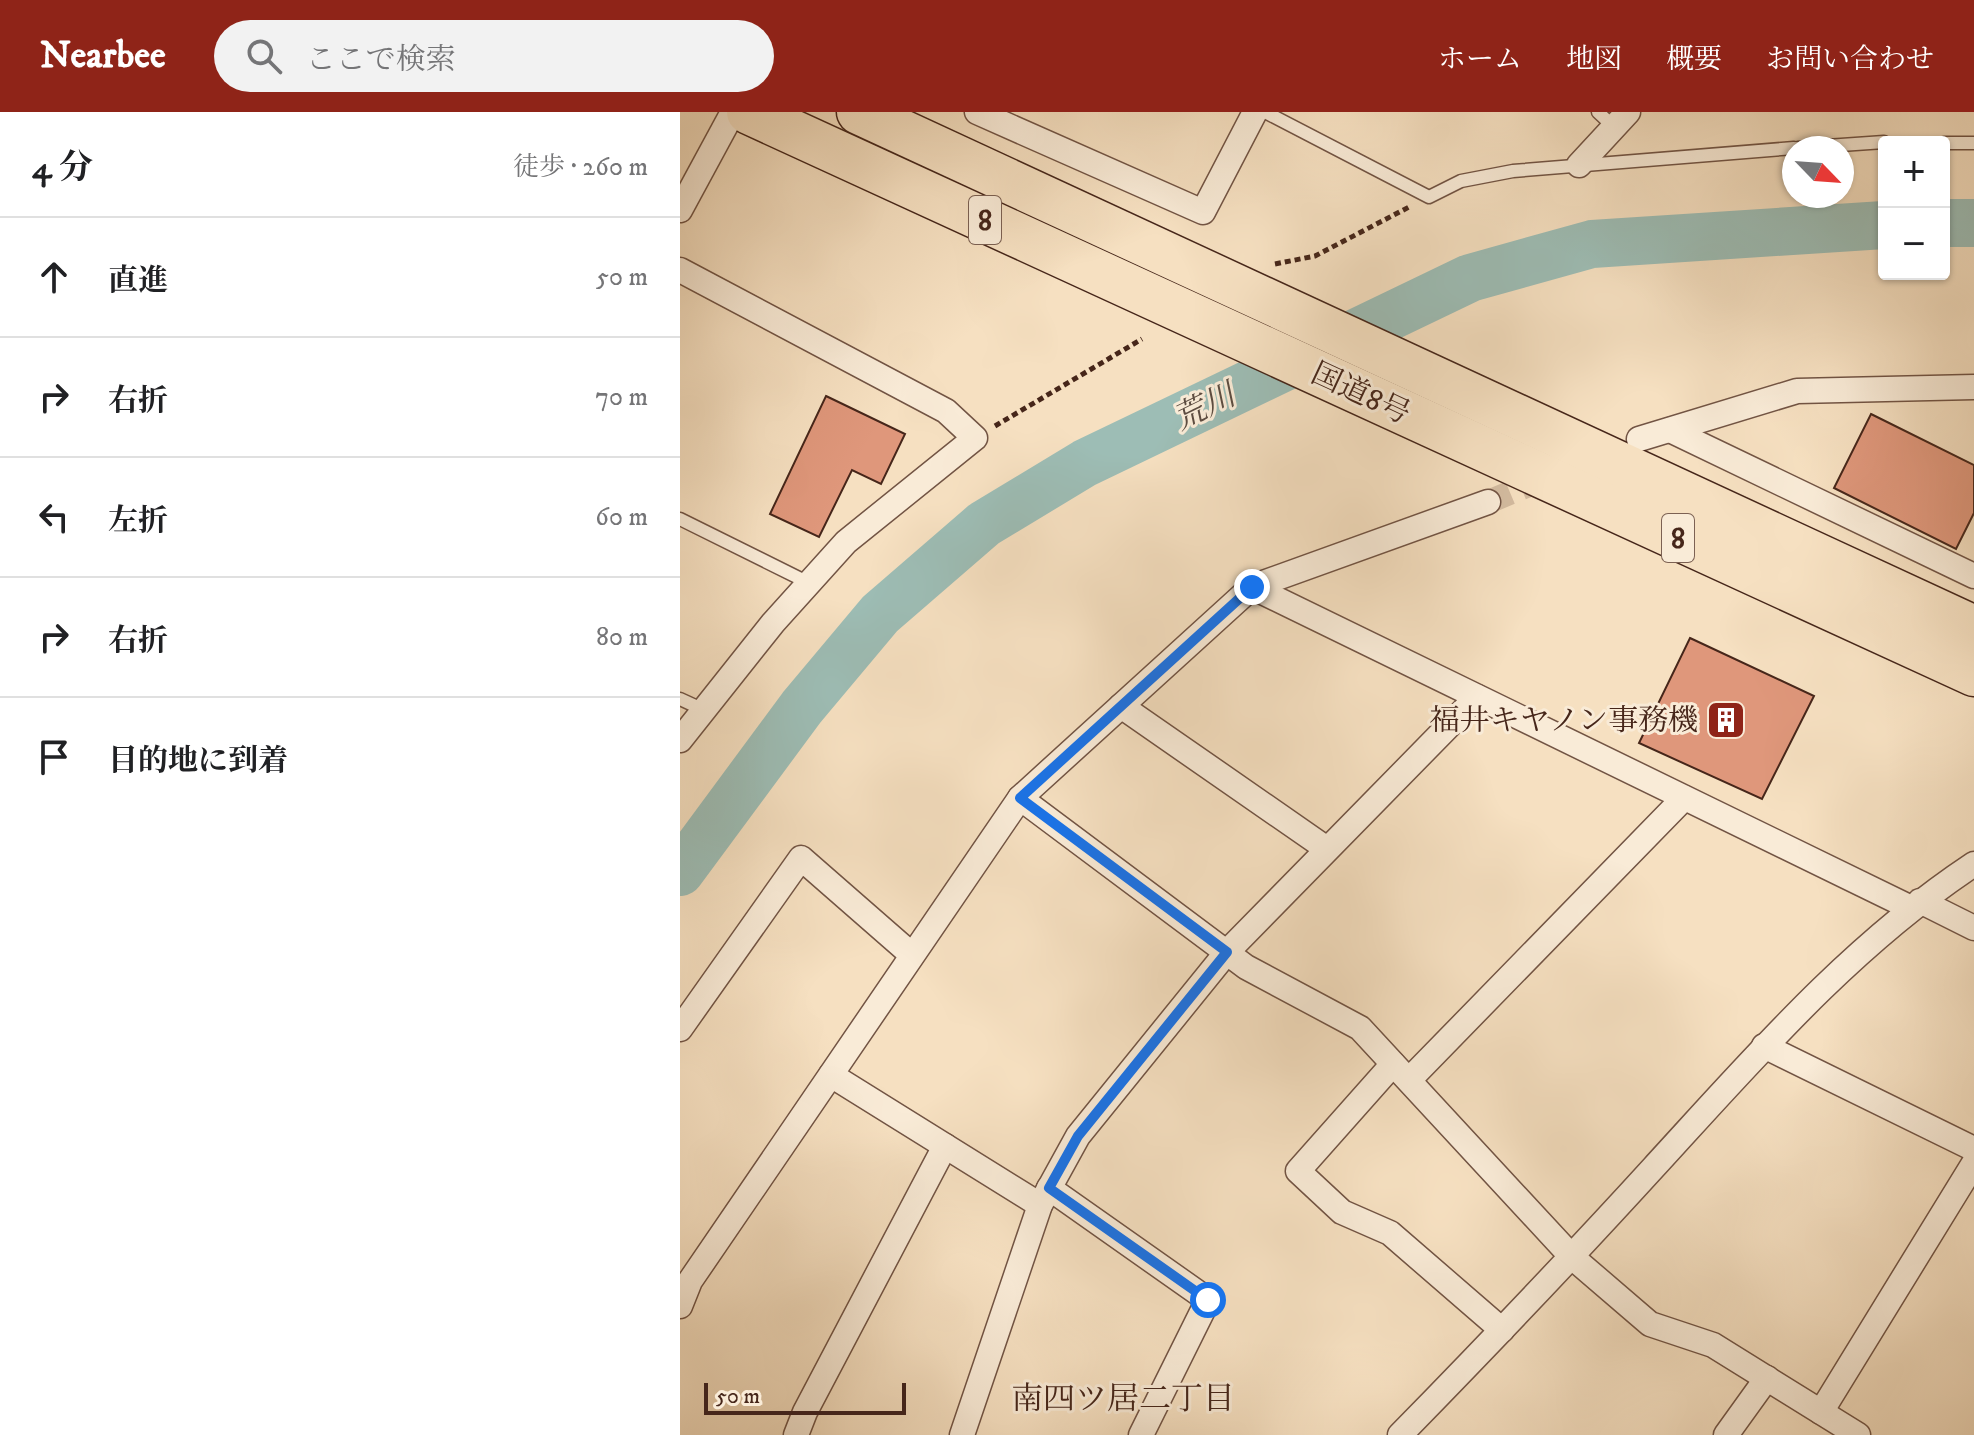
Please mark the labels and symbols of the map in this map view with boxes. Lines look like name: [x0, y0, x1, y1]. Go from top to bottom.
north arrow: [1782, 136, 1854, 208]
road number: 8: [969, 196, 1001, 244]
street label: 国道8号: [1305, 355, 1416, 433]
water label: 荒川: [1167, 374, 1245, 440]
road number: 8: [1662, 514, 1694, 562]
route end: [1234, 569, 1270, 605]
building icon: 福井キヤノン事務機: [1705, 699, 1747, 741]
place label: 福井キヤノン事務機: [1430, 703, 1698, 740]
route start: [1190, 1282, 1226, 1318]
scale bar: [704, 1379, 906, 1415]
district label: 南四ツ居二丁目: [1011, 1380, 1235, 1420]

